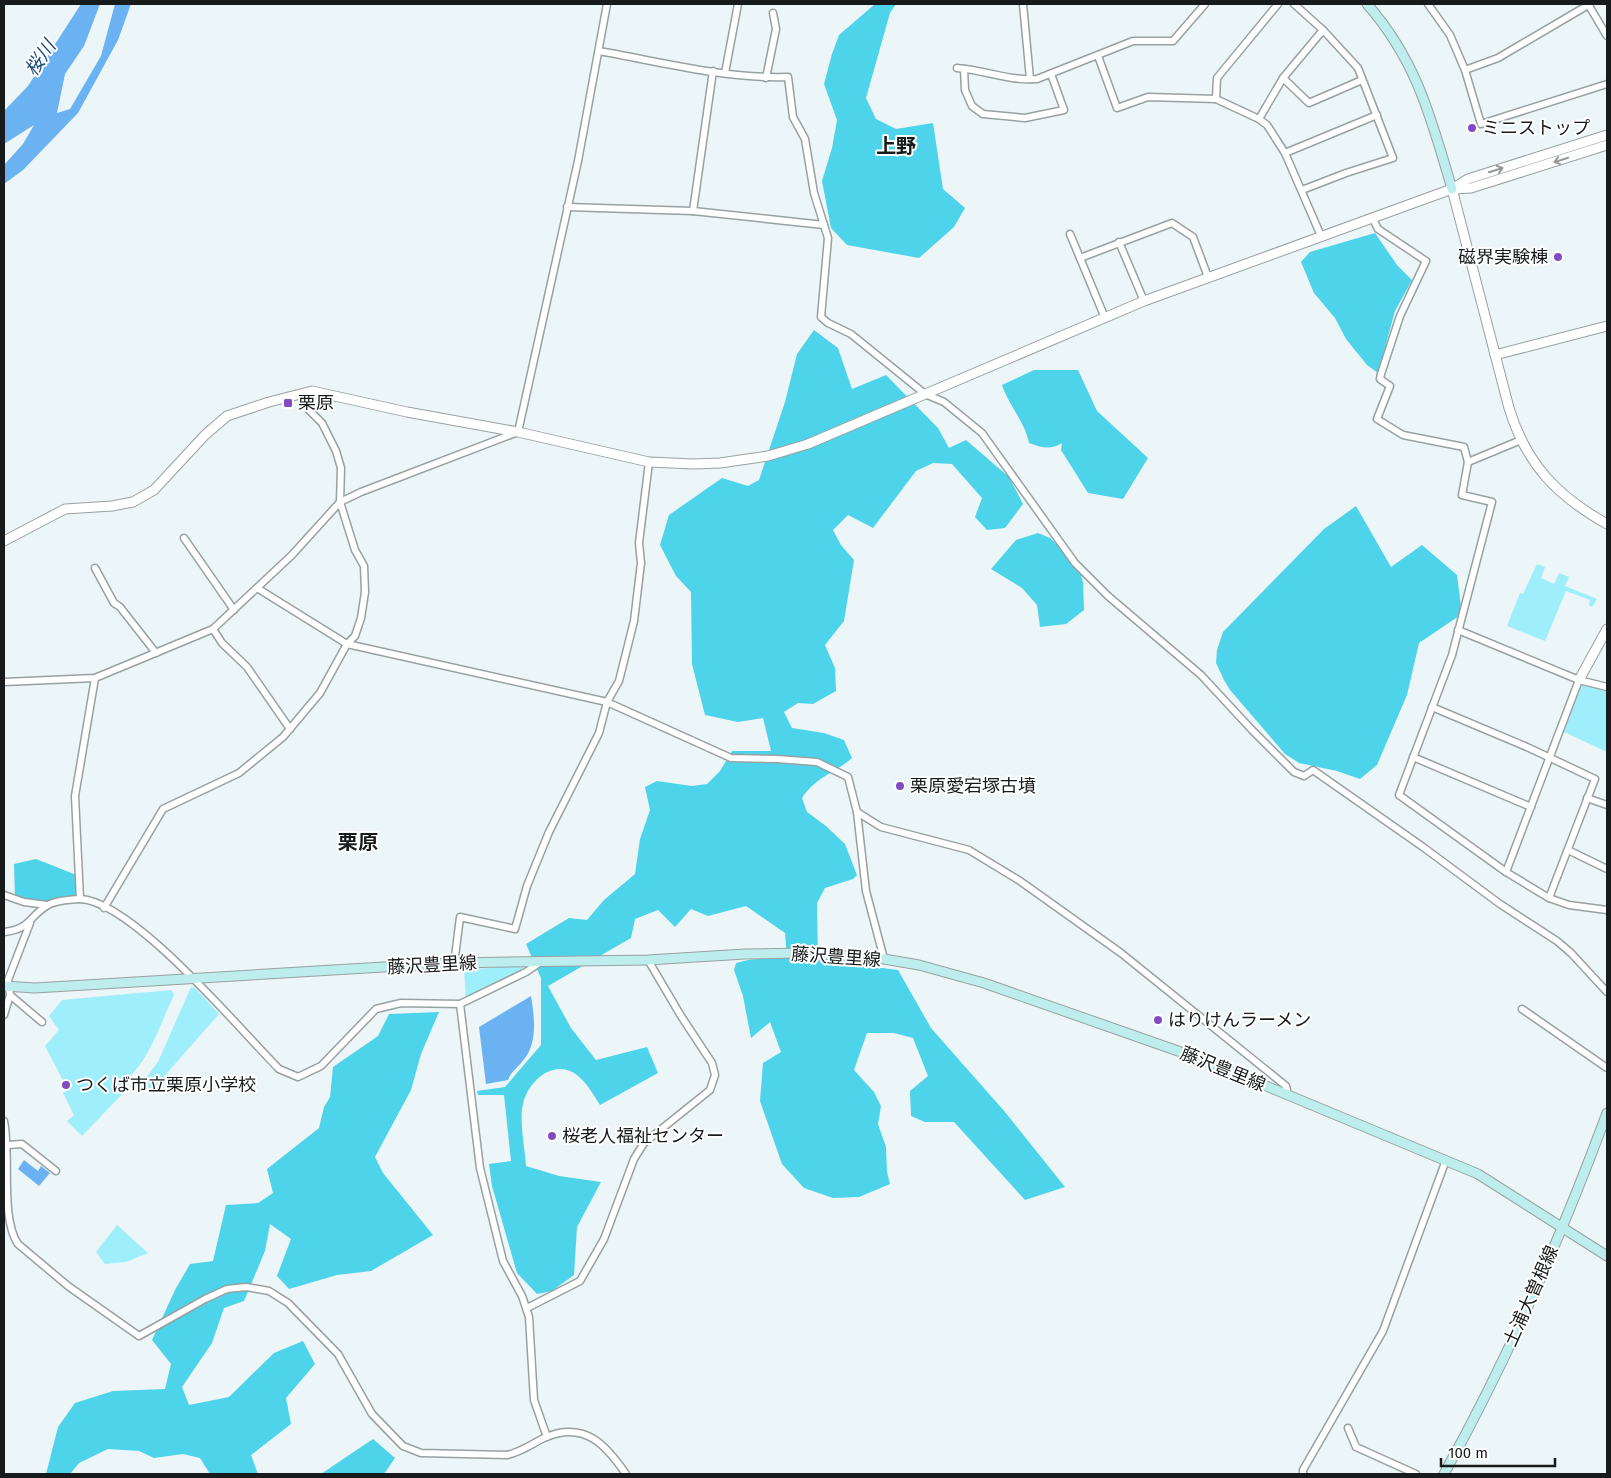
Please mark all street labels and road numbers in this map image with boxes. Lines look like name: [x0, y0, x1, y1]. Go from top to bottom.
street label: 藤沢豊里線: [790, 943, 882, 971]
street label: 藤沢豊里線: [386, 952, 478, 978]
street label: 藤沢豊里線: [1177, 1042, 1269, 1096]
street label: 土浦大曽根線: [1499, 1242, 1563, 1350]

